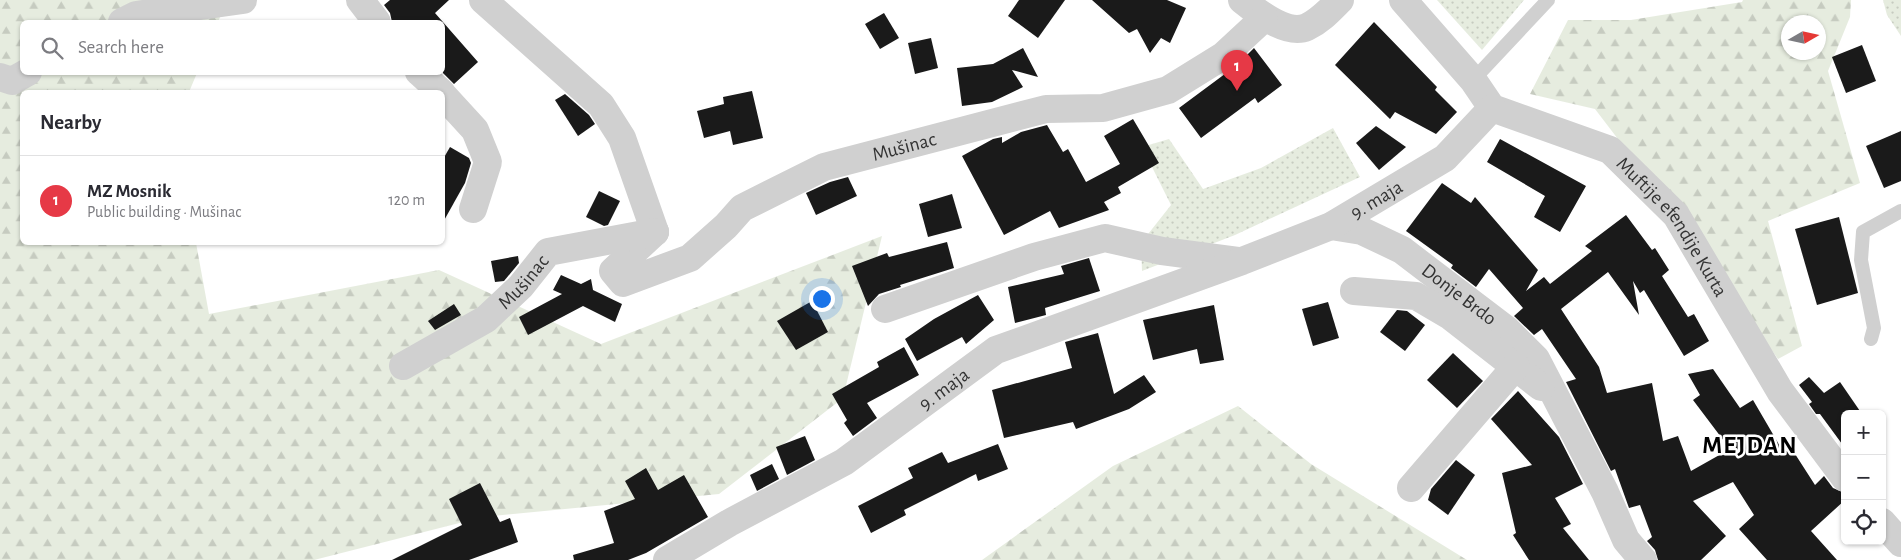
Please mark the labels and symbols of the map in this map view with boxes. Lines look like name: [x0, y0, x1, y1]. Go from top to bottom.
north arrow: [1781, 15, 1826, 60]
pin: 1: [1221, 50, 1253, 91]
street label: Mušinac: [870, 129, 939, 165]
street label: Muftije efendije Kurta: [1612, 153, 1731, 300]
street label: 9. maja: [1347, 177, 1406, 223]
street label: Mušinac: [494, 251, 553, 313]
street label: Donje Brdo: [1418, 260, 1500, 329]
your location: [809, 286, 835, 312]
street label: 9. maja: [915, 364, 973, 414]
district label: MEJDAN: [1702, 433, 1798, 458]

